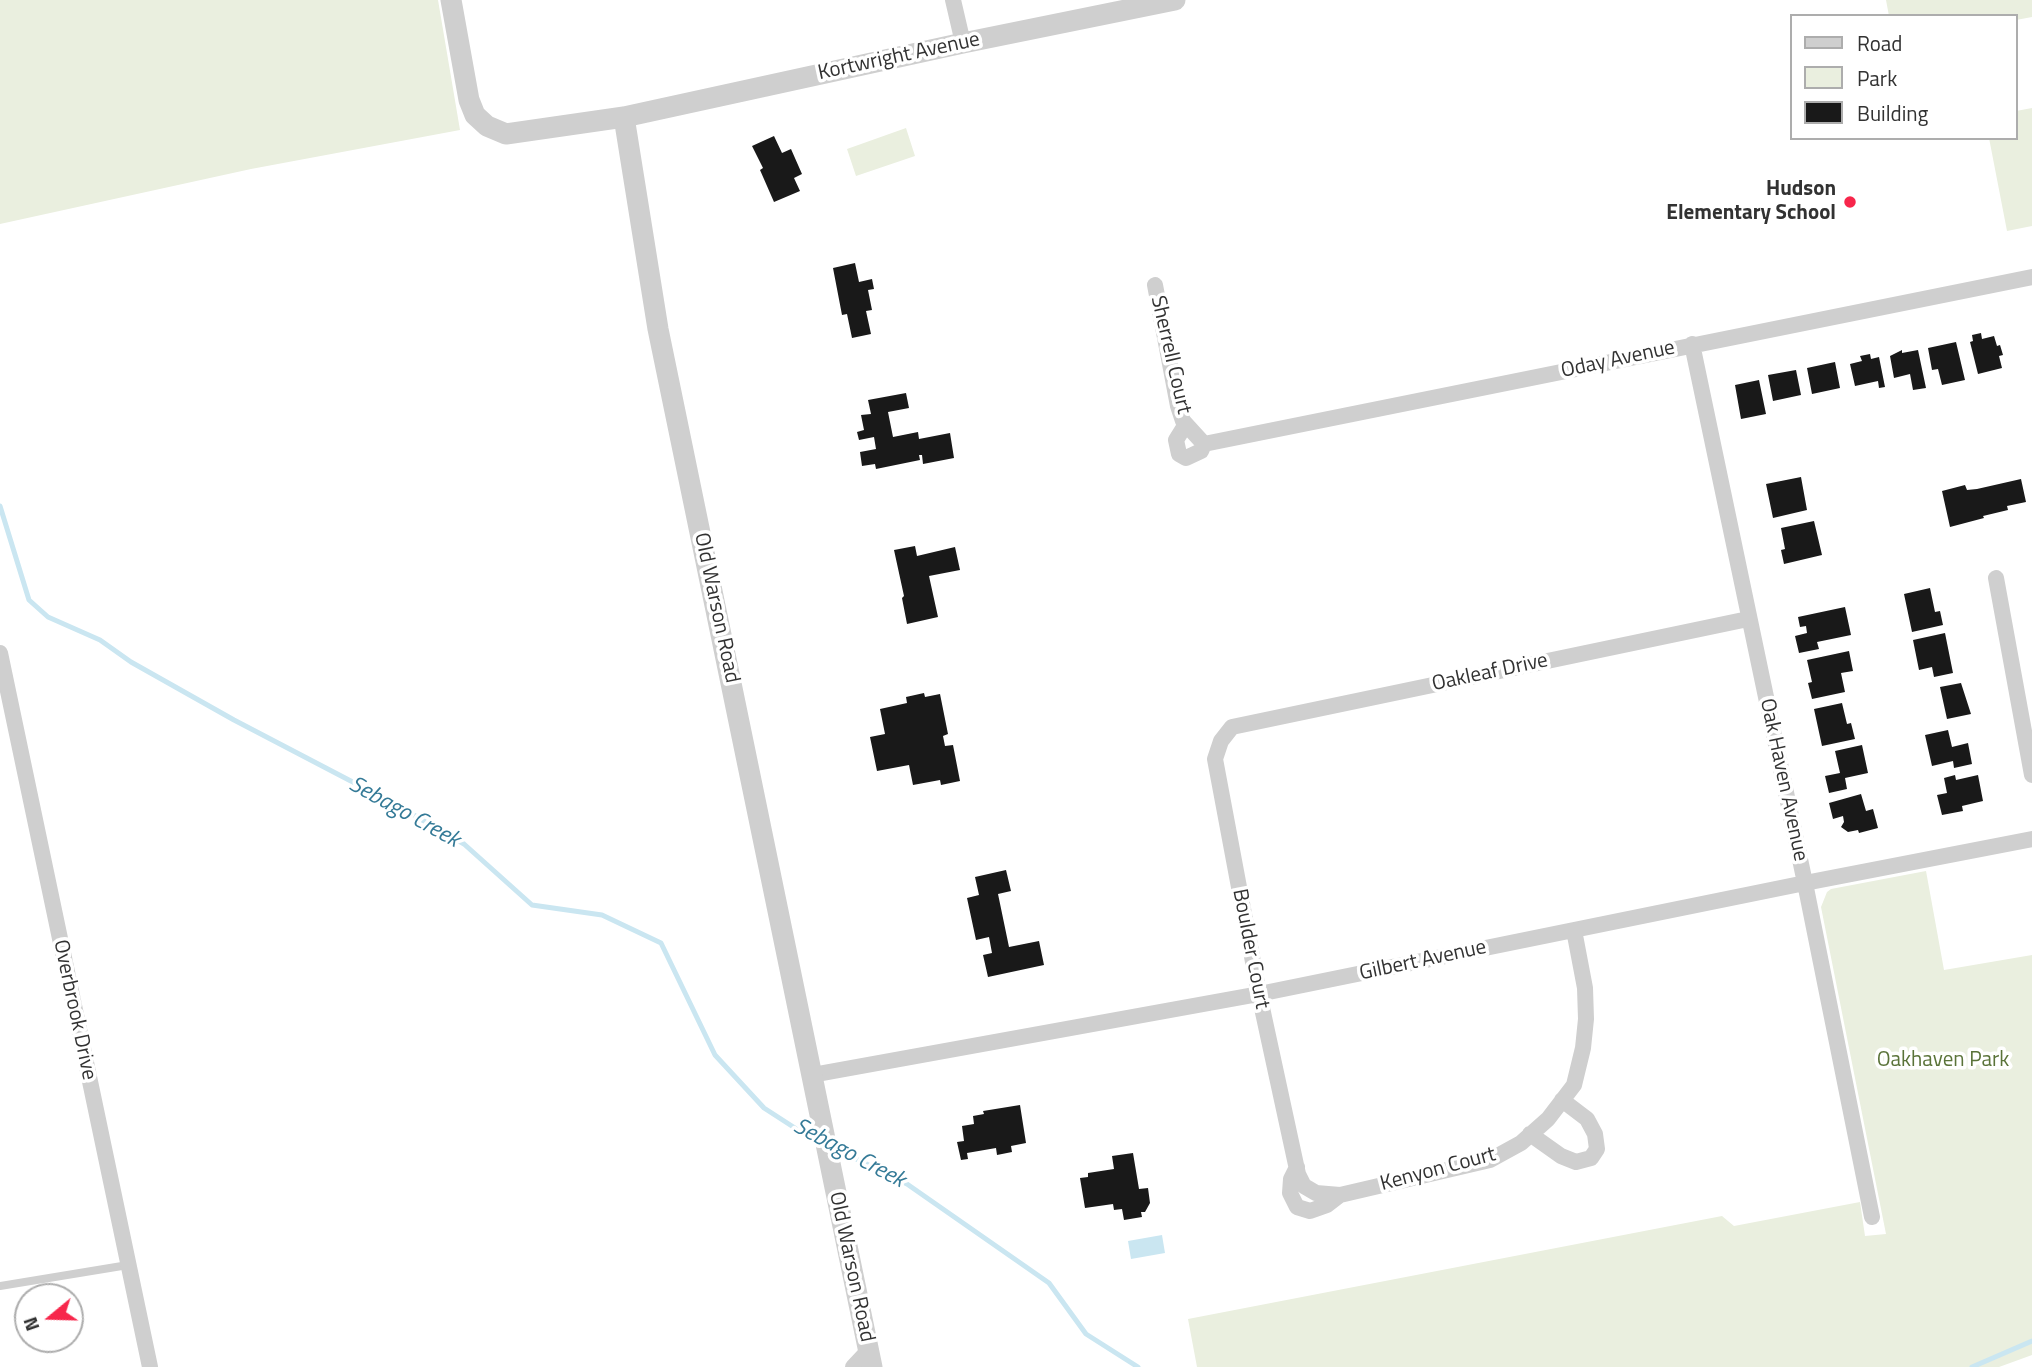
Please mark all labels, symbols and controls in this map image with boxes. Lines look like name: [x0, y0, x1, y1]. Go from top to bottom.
legend: [1790, 14, 2018, 140]
text: Road: [1857, 27, 1902, 59]
street label: Kortwright Avenue: [816, 28, 982, 86]
text: Park: [1857, 62, 1897, 94]
text: Building: [1857, 97, 1928, 129]
place label: Hudson Elementary School: [1666, 177, 1836, 227]
marker: Hudson Elementary School: [1842, 194, 1858, 210]
street label: Sherrell Court: [1144, 293, 1196, 417]
street label: Oday Avenue: [1559, 336, 1677, 384]
street label: Old Warson Road: [688, 531, 744, 685]
street label: Oakleaf Drive: [1430, 648, 1550, 698]
street label: Oak Haven Avenue: [1753, 696, 1813, 864]
water label: Sebago Creek: [344, 771, 464, 855]
street label: Boulder Court: [1226, 887, 1274, 1011]
street label: Gilbert Avenue: [1357, 935, 1489, 987]
street label: Overbrook Drive: [47, 938, 101, 1082]
park label: Oakhaven Park: [1877, 1048, 2009, 1074]
water label: Sebago Creek: [789, 1113, 909, 1195]
street label: Kenyon Court: [1378, 1143, 1498, 1197]
street label: Old Warson Road: [823, 1190, 879, 1344]
north arrow: [14, 1283, 84, 1353]
text: N: [15, 1313, 46, 1335]

